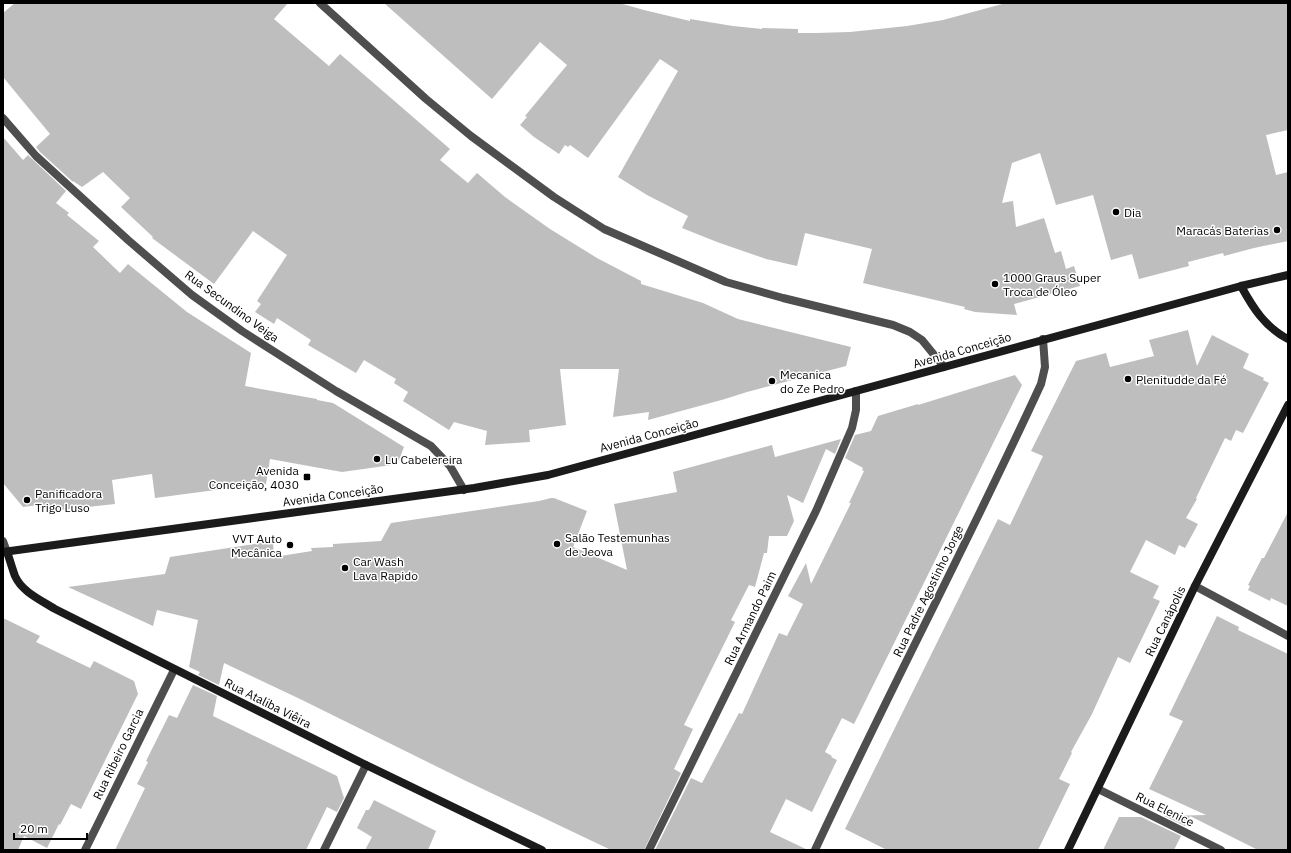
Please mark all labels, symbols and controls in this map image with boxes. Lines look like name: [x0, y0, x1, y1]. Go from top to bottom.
place label: Dia: [1124, 205, 1142, 220]
marker: Dia: [1111, 207, 1121, 217]
place label: Maracás Baterias: [1176, 223, 1269, 238]
marker: Maracás Baterias: [1272, 225, 1282, 235]
street label: Rua Secundino Veiga: [182, 267, 282, 345]
place label: 1000 Graus Super Troca de Óleo: [1003, 270, 1102, 299]
marker: 1000 Graus Super Troca de Óleo: [990, 279, 1000, 289]
street label: Avenida Conceição: [911, 329, 1013, 371]
place label: Mecanica do Ze Pedro: [780, 367, 845, 396]
place label: Plenitudde da Fé: [1136, 372, 1227, 387]
marker: Plenitudde da Fé: [1123, 374, 1133, 384]
marker: Mecanica do Ze Pedro: [767, 376, 777, 386]
street label: Avenida Conceição: [598, 415, 700, 455]
place label: Lu Cabelereira: [385, 452, 463, 467]
marker: Lu Cabelereira: [372, 454, 382, 464]
place label: Avenida Conceição, 4030: [209, 463, 300, 492]
marker: Avenida Conceição, 4030: [302, 472, 312, 482]
street label: Avenida Conceição: [282, 480, 385, 509]
place label: Panificadora Trigo Luso: [35, 486, 103, 515]
marker: Panificadora Trigo Luso: [22, 495, 32, 505]
street label: Rua Padre Agostinho Jorge: [890, 522, 967, 659]
place label: Salão Testemunhas de Jeova: [565, 530, 670, 559]
place label: VVT Auto Mecânica: [231, 531, 283, 560]
marker: Salão Testemunhas de Jeova: [552, 539, 562, 549]
marker: VVT Auto Mecânica: [285, 540, 295, 550]
place label: Car Wash Lava Rapido: [353, 554, 418, 583]
marker: Car Wash Lava Rapido: [340, 563, 350, 573]
street label: Rua Armando Paim: [721, 568, 779, 668]
street label: Rua Canápolis: [1141, 583, 1189, 659]
street label: Rua Ataliba Viêira: [222, 675, 314, 732]
street label: Rua Ribeiro Garcia: [89, 706, 147, 802]
street label: Rua Elenice: [1133, 788, 1197, 830]
scale bar: [14, 815, 87, 841]
text: 20 m: [20, 821, 48, 836]

